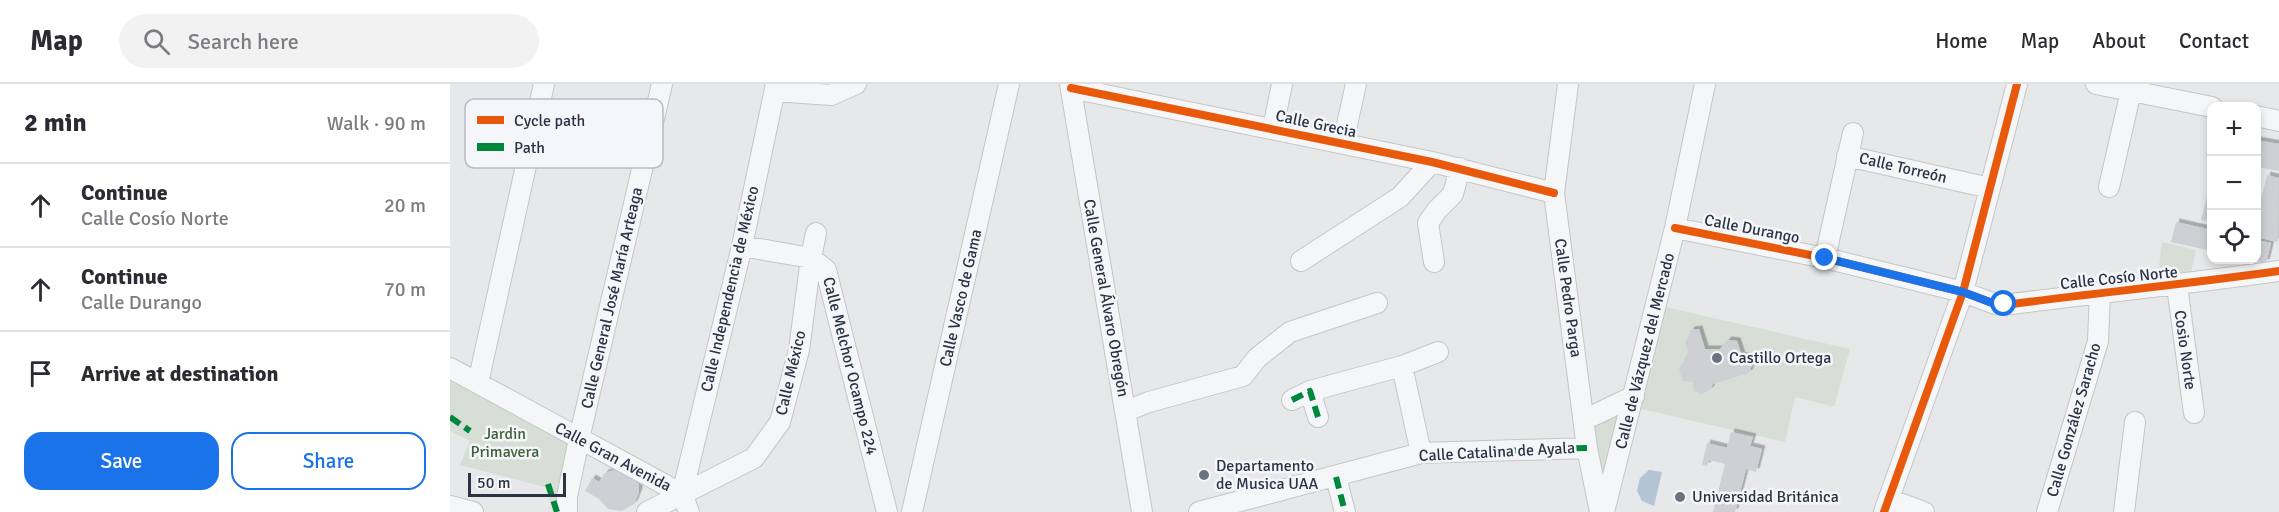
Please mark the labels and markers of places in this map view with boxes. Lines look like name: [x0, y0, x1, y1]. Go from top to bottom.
place label: Castillo Ortega: [1729, 348, 1831, 368]
marker: Castillo Ortega: [1710, 351, 1724, 365]
place label: Departamento de Musica UAA: [1216, 456, 1318, 494]
marker: Departamento de Musica UAA: [1197, 468, 1211, 482]
place label: Universidad Británica: [1692, 487, 1839, 507]
marker: Universidad Británica: [1673, 490, 1687, 504]

